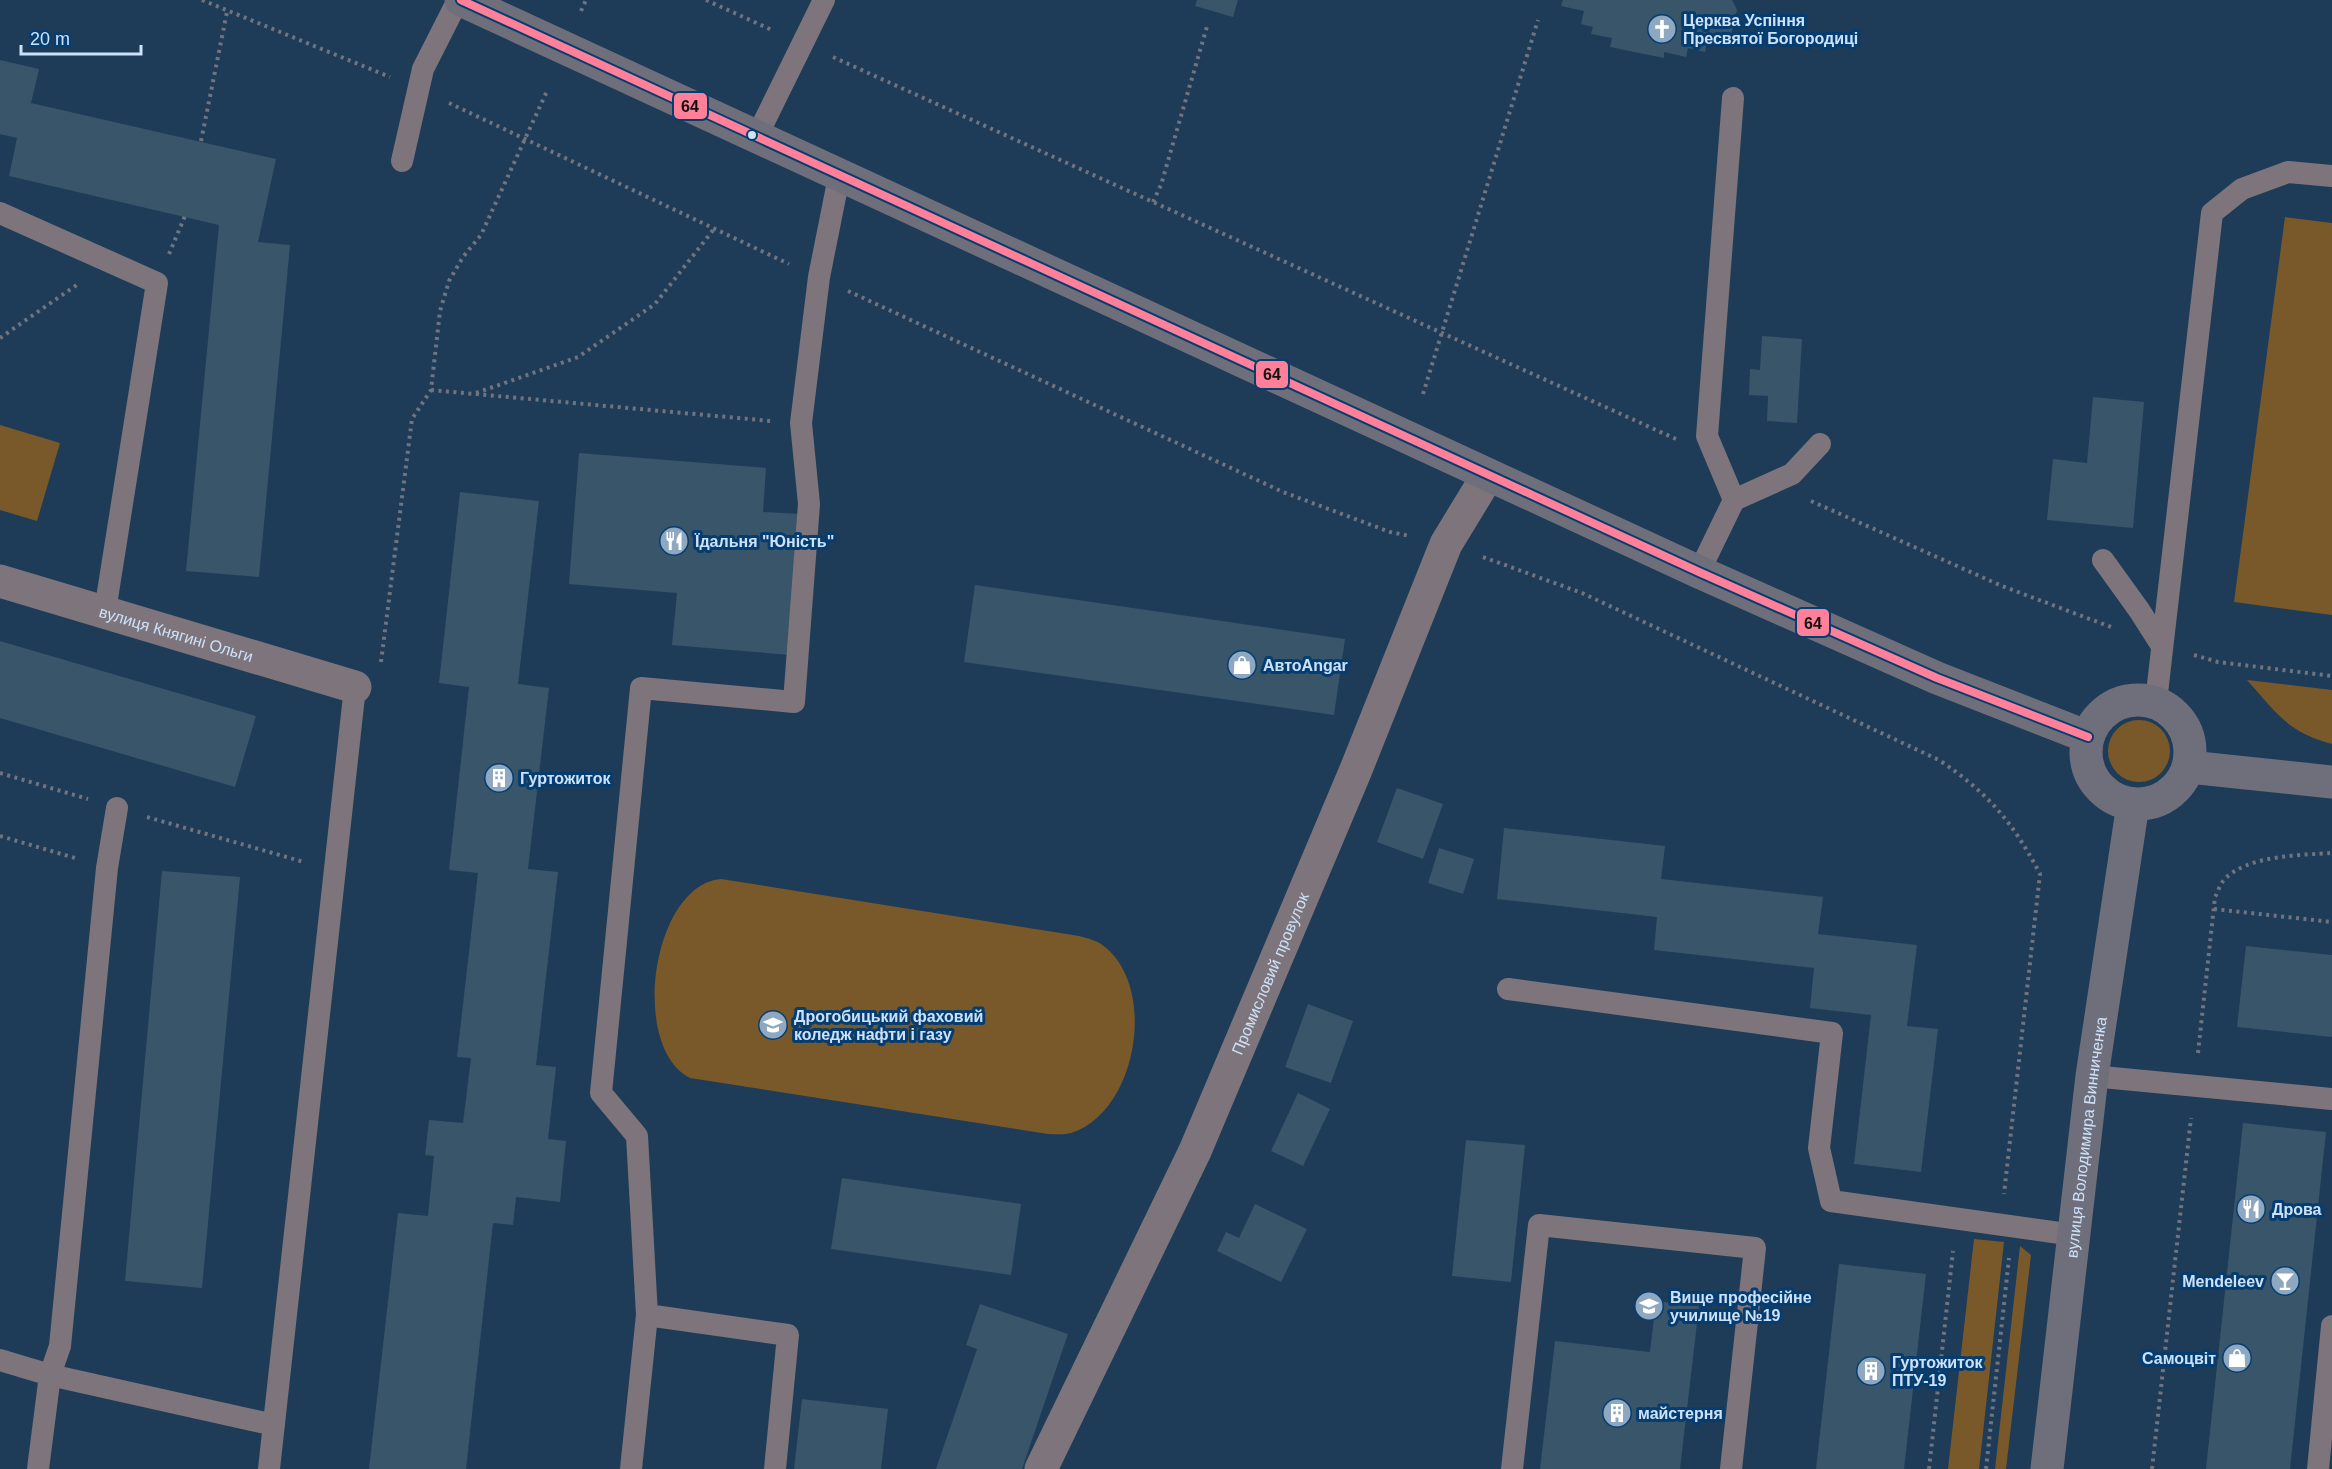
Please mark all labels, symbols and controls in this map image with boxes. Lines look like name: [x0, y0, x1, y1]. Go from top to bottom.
place label: Церква Успіння Пресвятої Богородиці: [1683, 12, 1858, 47]
church icon: Церква Успіння Пресвятої Богородиці: [1646, 13, 1678, 45]
scale bar: [21, 18, 141, 56]
text: 20 m: [30, 29, 70, 49]
line badge: 64: [673, 92, 708, 120]
text: 64: [681, 98, 699, 115]
unlabelled marker: [746, 129, 758, 141]
line badge: 64: [1255, 360, 1289, 389]
text: 64: [1263, 366, 1281, 383]
restaurant icon: Їдальня "Юність": [658, 525, 690, 557]
place label: Їдальня "Юність": [694, 533, 834, 550]
street label: вулиця Княгині Ольги: [97, 603, 255, 665]
line badge: 64: [1796, 608, 1830, 637]
text: 64: [1804, 615, 1822, 632]
shop icon: АвтоAngar: [1226, 649, 1258, 681]
place label: АвтоAngar: [1263, 657, 1348, 674]
building icon: Гуртожиток: [483, 762, 515, 794]
place label: Гуртожиток: [520, 770, 611, 787]
street label: Промисловий провулок: [1229, 889, 1312, 1057]
place label: Дрогобицький фаховий коледж нафти і газу: [794, 1008, 983, 1043]
school or university icon: Дрогобицький фаховий коледж нафти і газу: [757, 1009, 789, 1041]
street label: вулиця Володимира Винниченка: [2063, 1016, 2110, 1259]
restaurant icon: Дрова: [2235, 1193, 2267, 1225]
place label: Дрова: [2272, 1201, 2322, 1218]
bar icon: Mendeleev: [2269, 1265, 2301, 1297]
place label: Mendeleev: [2182, 1273, 2264, 1290]
place label: Вище професійне училище №19: [1670, 1289, 1812, 1324]
school or university icon: Вище професійне училище №19: [1633, 1290, 1665, 1322]
shop icon: Самоцвіт: [2221, 1342, 2253, 1374]
place label: Самоцвіт: [2142, 1350, 2216, 1367]
place label: Гуртожиток ПТУ-19: [1892, 1354, 1983, 1389]
building icon: Гуртожиток ПТУ-19: [1855, 1355, 1887, 1387]
building icon: майстерня: [1601, 1397, 1633, 1429]
place label: майстерня: [1638, 1405, 1723, 1422]

